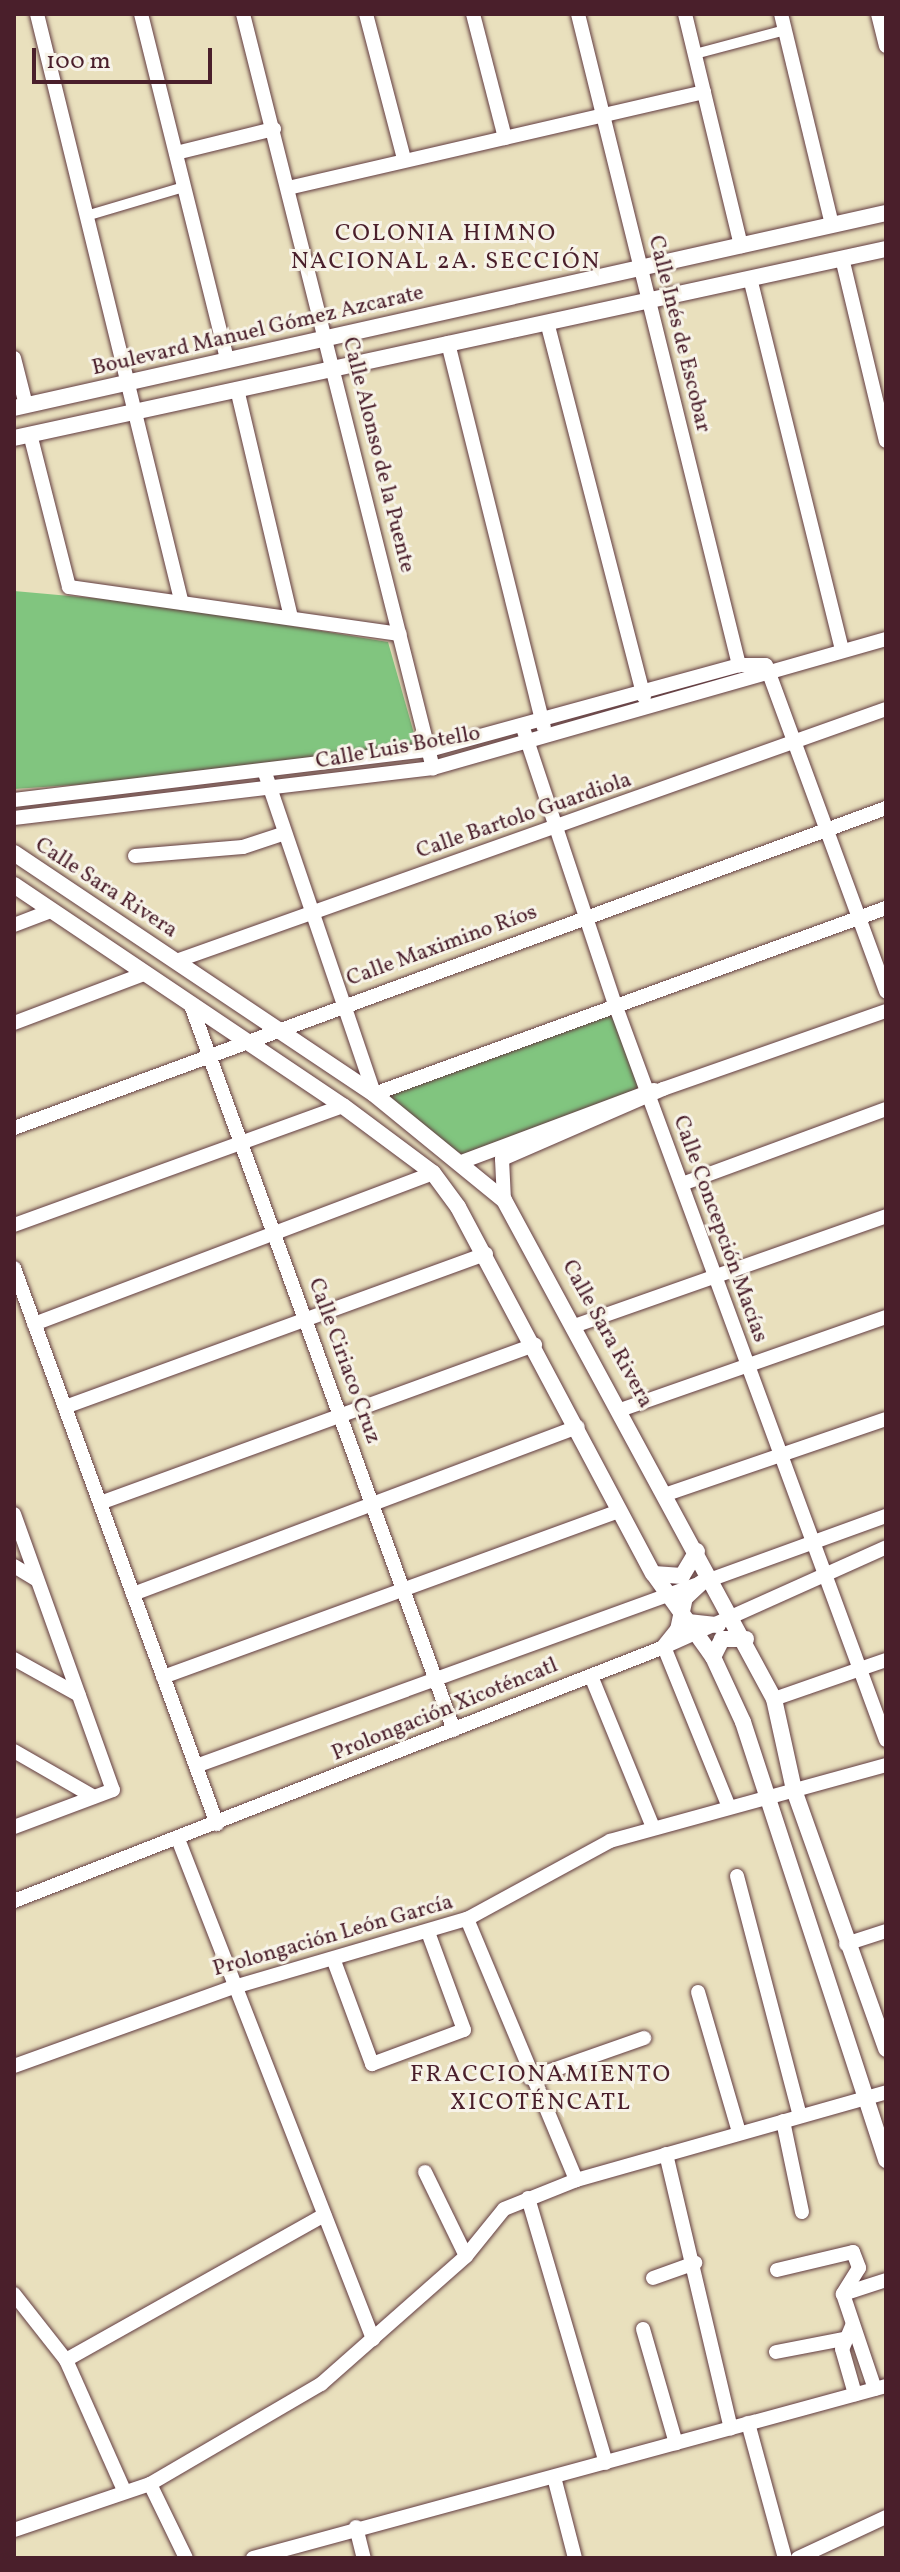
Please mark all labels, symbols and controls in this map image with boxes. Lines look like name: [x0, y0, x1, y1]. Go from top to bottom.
scale bar: [36, 32, 216, 82]
text: 100 m: [46, 45, 111, 79]
district label: COLONIA HIMNO NACIONAL 2A. SECCIÓN: [291, 221, 601, 277]
street label: Calle Inés de Escobar: [642, 233, 716, 435]
street label: Boulevard Manuel Gómez Azcarate: [90, 280, 426, 382]
street label: Calle Alonso de la Puente: [336, 335, 420, 575]
street label: Calle Luis Botello: [314, 721, 482, 775]
street label: Calle Bartolo Guardiola: [413, 767, 635, 865]
street label: Calle Sara Rivera: [30, 832, 182, 944]
street label: Calle Maximino Ríos: [343, 899, 541, 993]
street label: Calle Concepción Macías: [667, 1112, 773, 1346]
street label: Calle Sara Rivera: [556, 1256, 658, 1412]
street label: Calle Ciriaco Cruz: [302, 1275, 386, 1447]
street label: Prolongación Xicoténcatl: [328, 1653, 562, 1767]
street label: Prolongación León García: [210, 1889, 456, 1983]
district label: FRACCIONAMIENTO XICOTÉNCATL: [410, 2062, 672, 2118]

